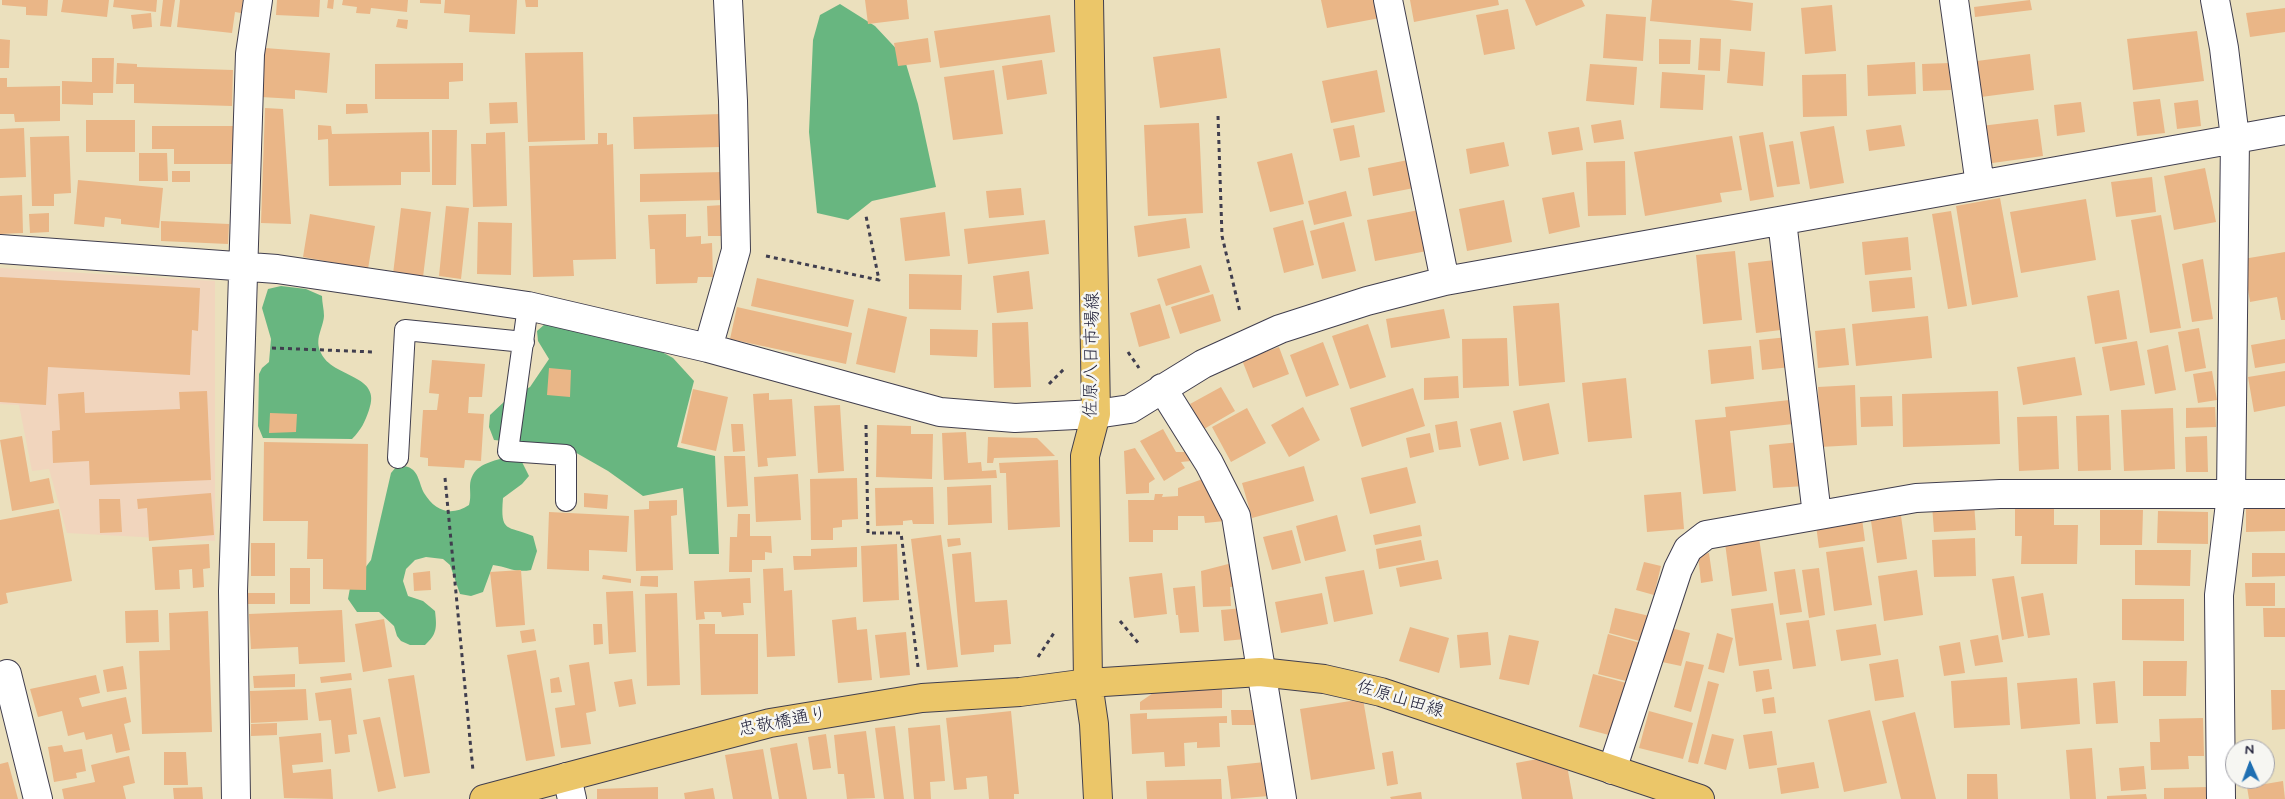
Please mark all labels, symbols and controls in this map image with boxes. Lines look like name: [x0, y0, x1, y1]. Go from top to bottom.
street label: 佐原八日市場線: [1081, 292, 1105, 418]
street label: 佐原山田線: [1354, 677, 1446, 723]
street label: 忠敬橋通り: [737, 704, 829, 742]
north arrow: [2225, 739, 2275, 789]
text: N: [2245, 741, 2254, 759]

